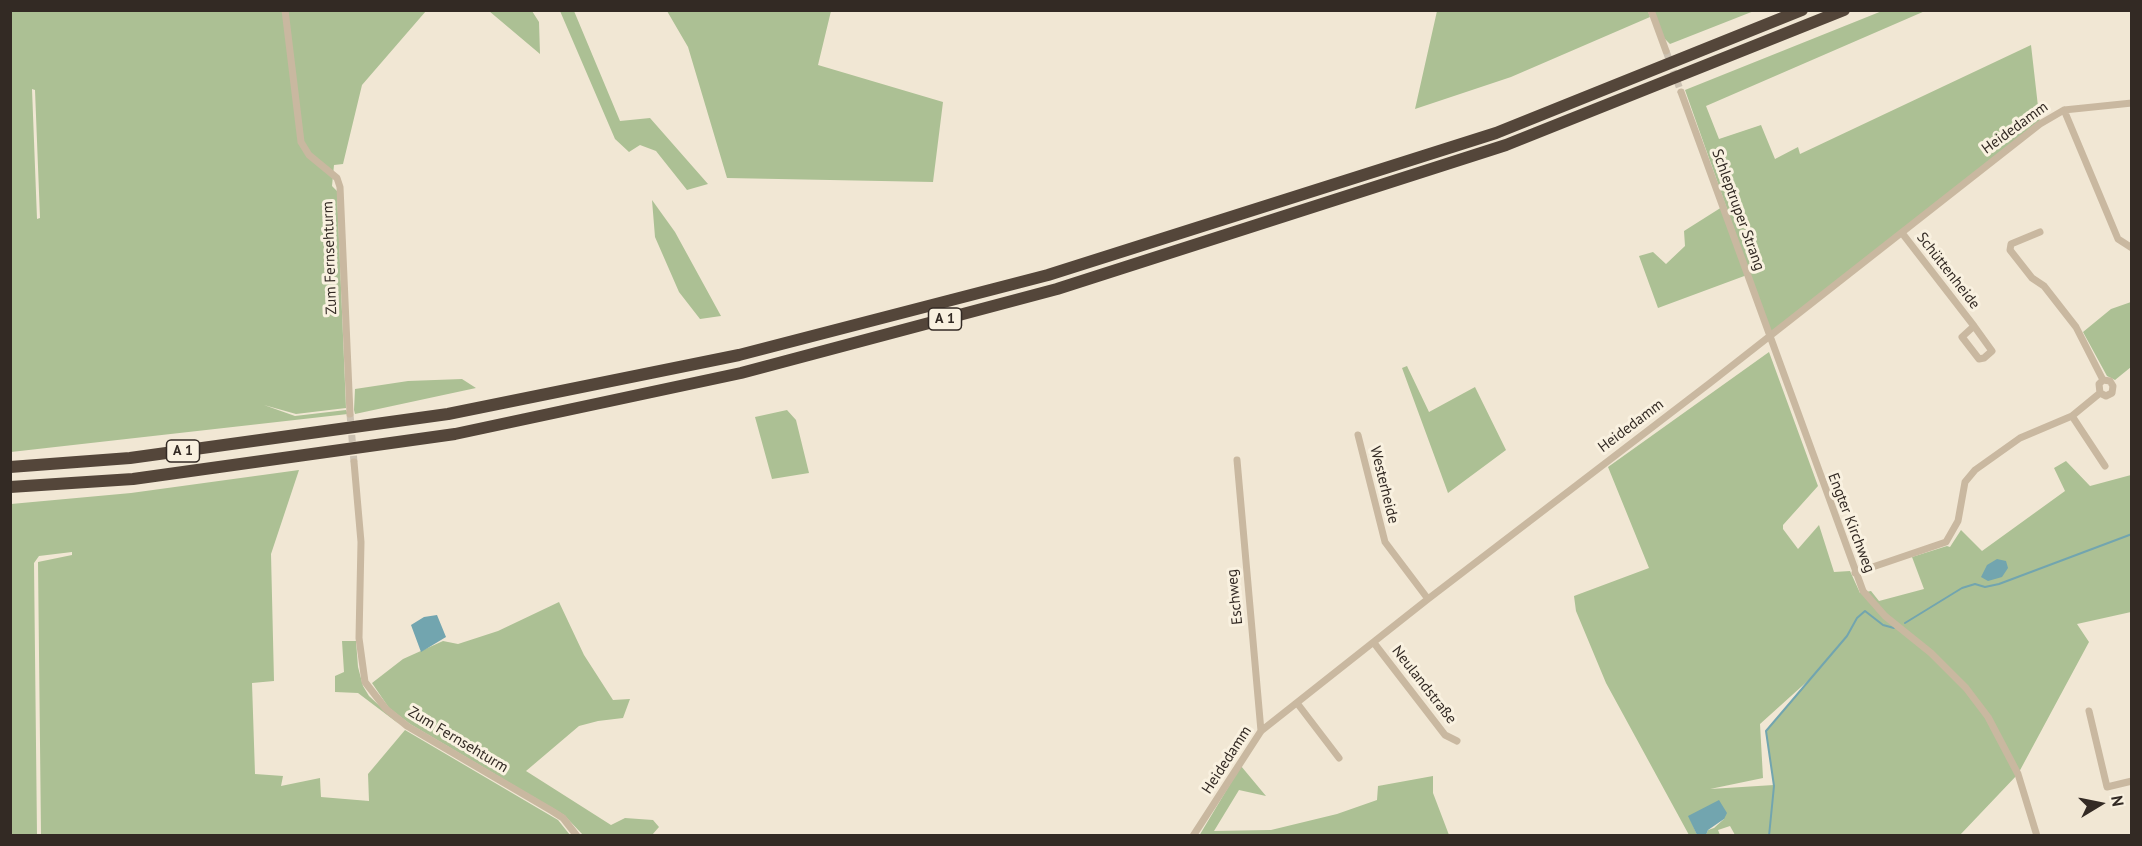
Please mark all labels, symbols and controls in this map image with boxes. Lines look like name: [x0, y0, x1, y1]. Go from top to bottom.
street label: Heidedamm: [1978, 98, 2052, 158]
street label: Schleptruper Strang: [1708, 147, 1768, 273]
street label: Zum Fernsehturm: [319, 201, 341, 315]
street label: Schüttenheide: [1912, 229, 1984, 313]
road number: A 1: [928, 308, 962, 330]
street label: Heidedamm: [1595, 396, 1667, 456]
road number: A 1: [166, 440, 200, 462]
street label: Westerheide: [1366, 445, 1402, 525]
street label: Engter Kirchweg: [1824, 471, 1878, 575]
street label: Eschweg: [1223, 568, 1247, 626]
street label: Neulandstraße: [1388, 642, 1460, 728]
street label: Zum Fernsehturm: [405, 703, 511, 777]
street label: Heidedamm: [1198, 723, 1256, 797]
north arrow: [2070, 774, 2130, 834]
text: N: [2107, 794, 2128, 808]

